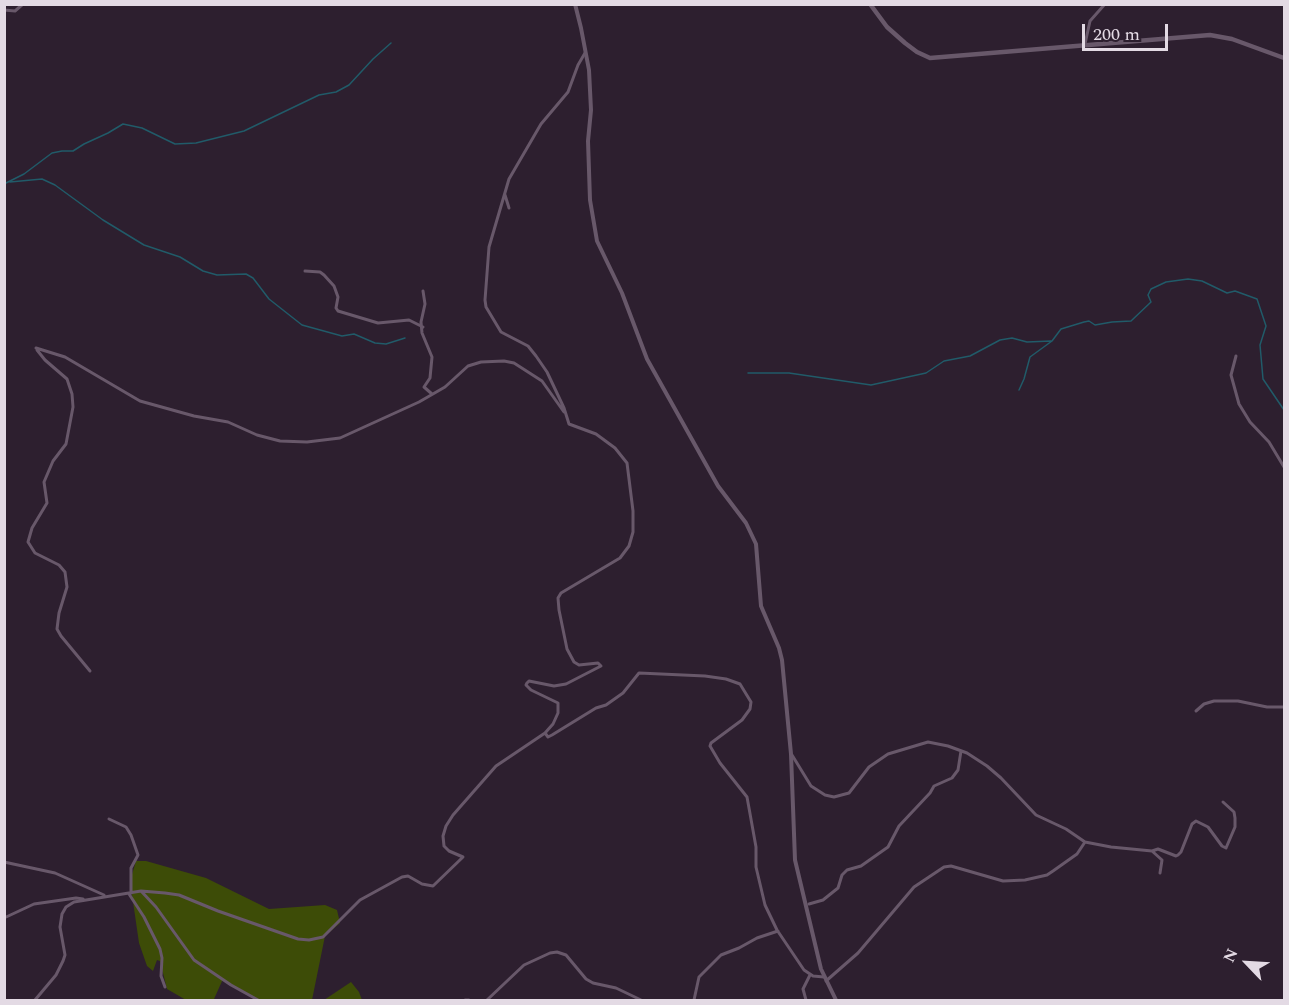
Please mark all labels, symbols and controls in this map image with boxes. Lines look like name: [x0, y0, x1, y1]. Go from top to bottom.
scale bar: [1085, 12, 1170, 50]
text: 200 m: [1093, 21, 1140, 48]
north arrow: [1217, 933, 1277, 993]
text: N: [1217, 944, 1244, 966]

